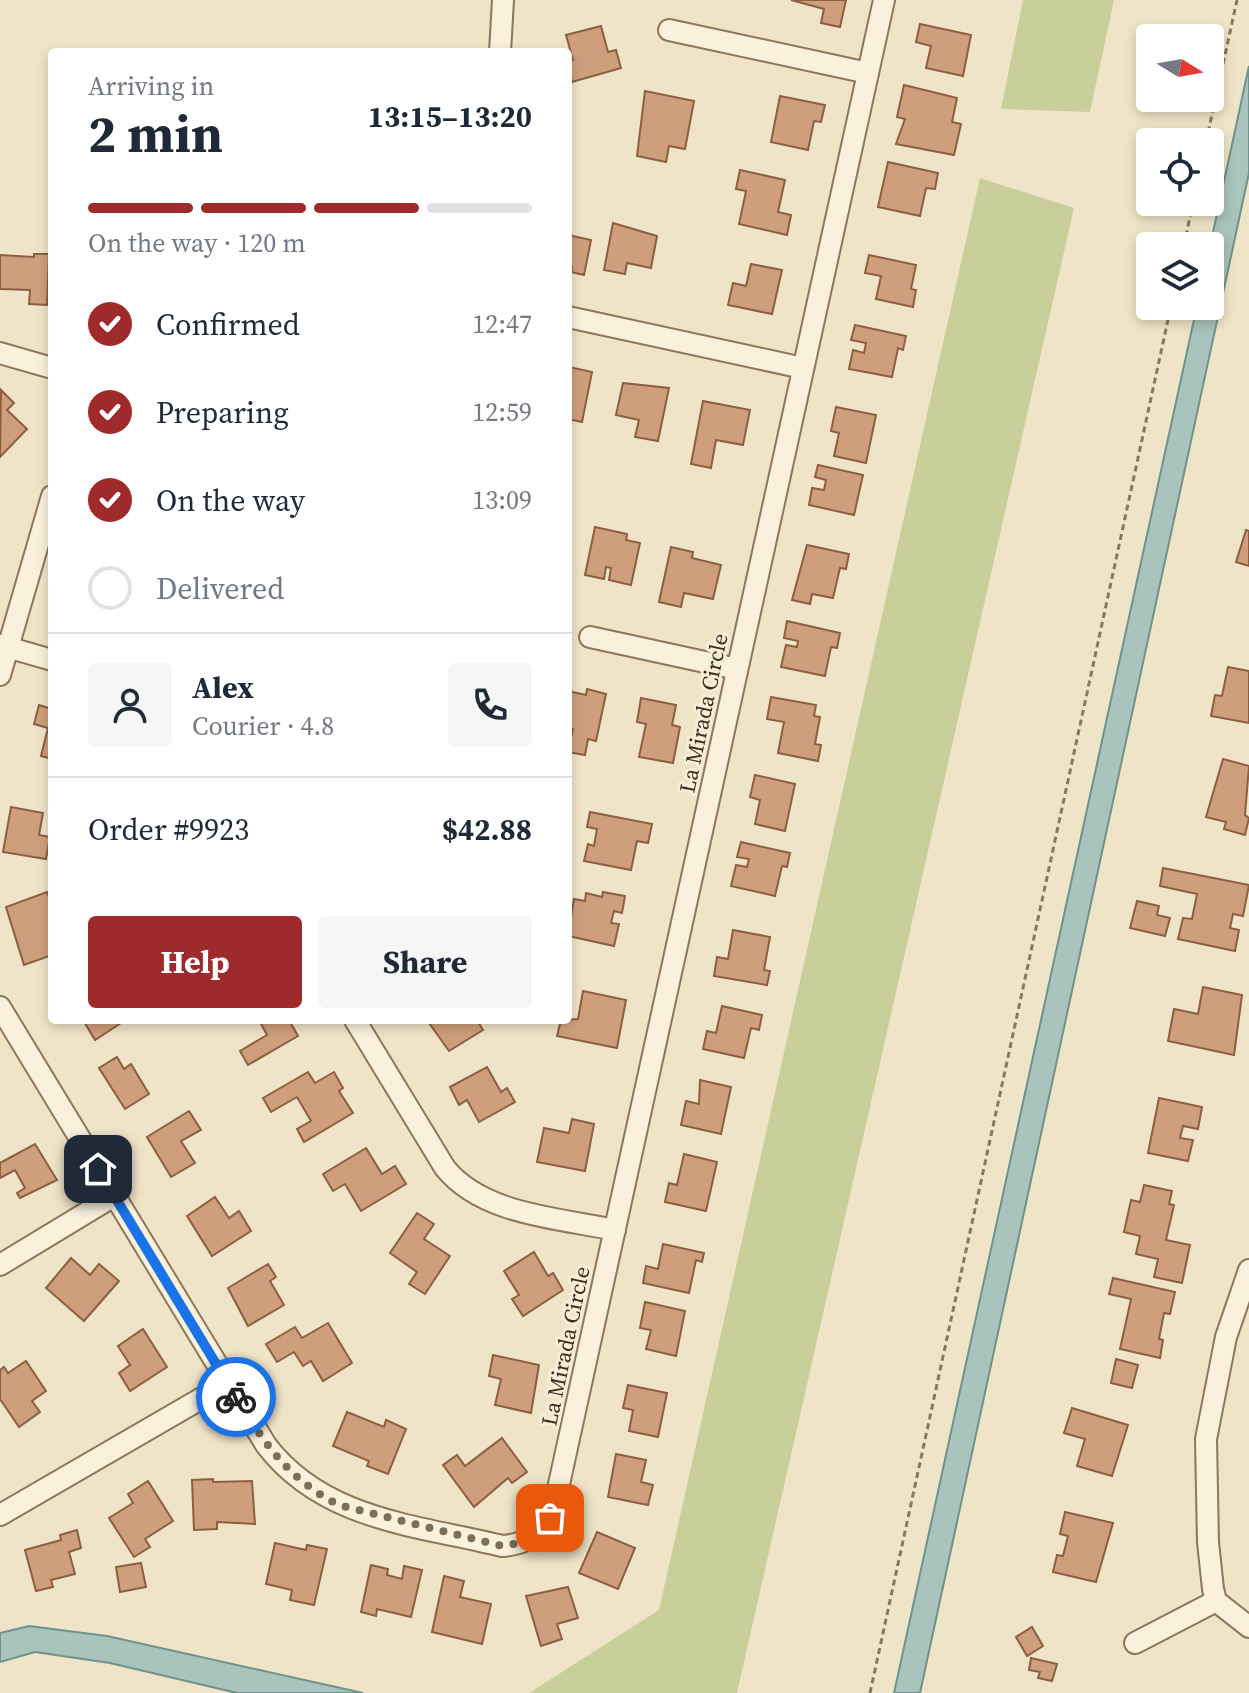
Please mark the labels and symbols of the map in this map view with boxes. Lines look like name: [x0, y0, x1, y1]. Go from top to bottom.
north arrow: [1136, 24, 1224, 112]
street label: La Mirada Circle: [671, 630, 735, 796]
pin: [64, 1135, 132, 1203]
street label: La Mirada Circle: [533, 1263, 597, 1429]
courier: [196, 1357, 276, 1437]
pin: [516, 1484, 584, 1552]

